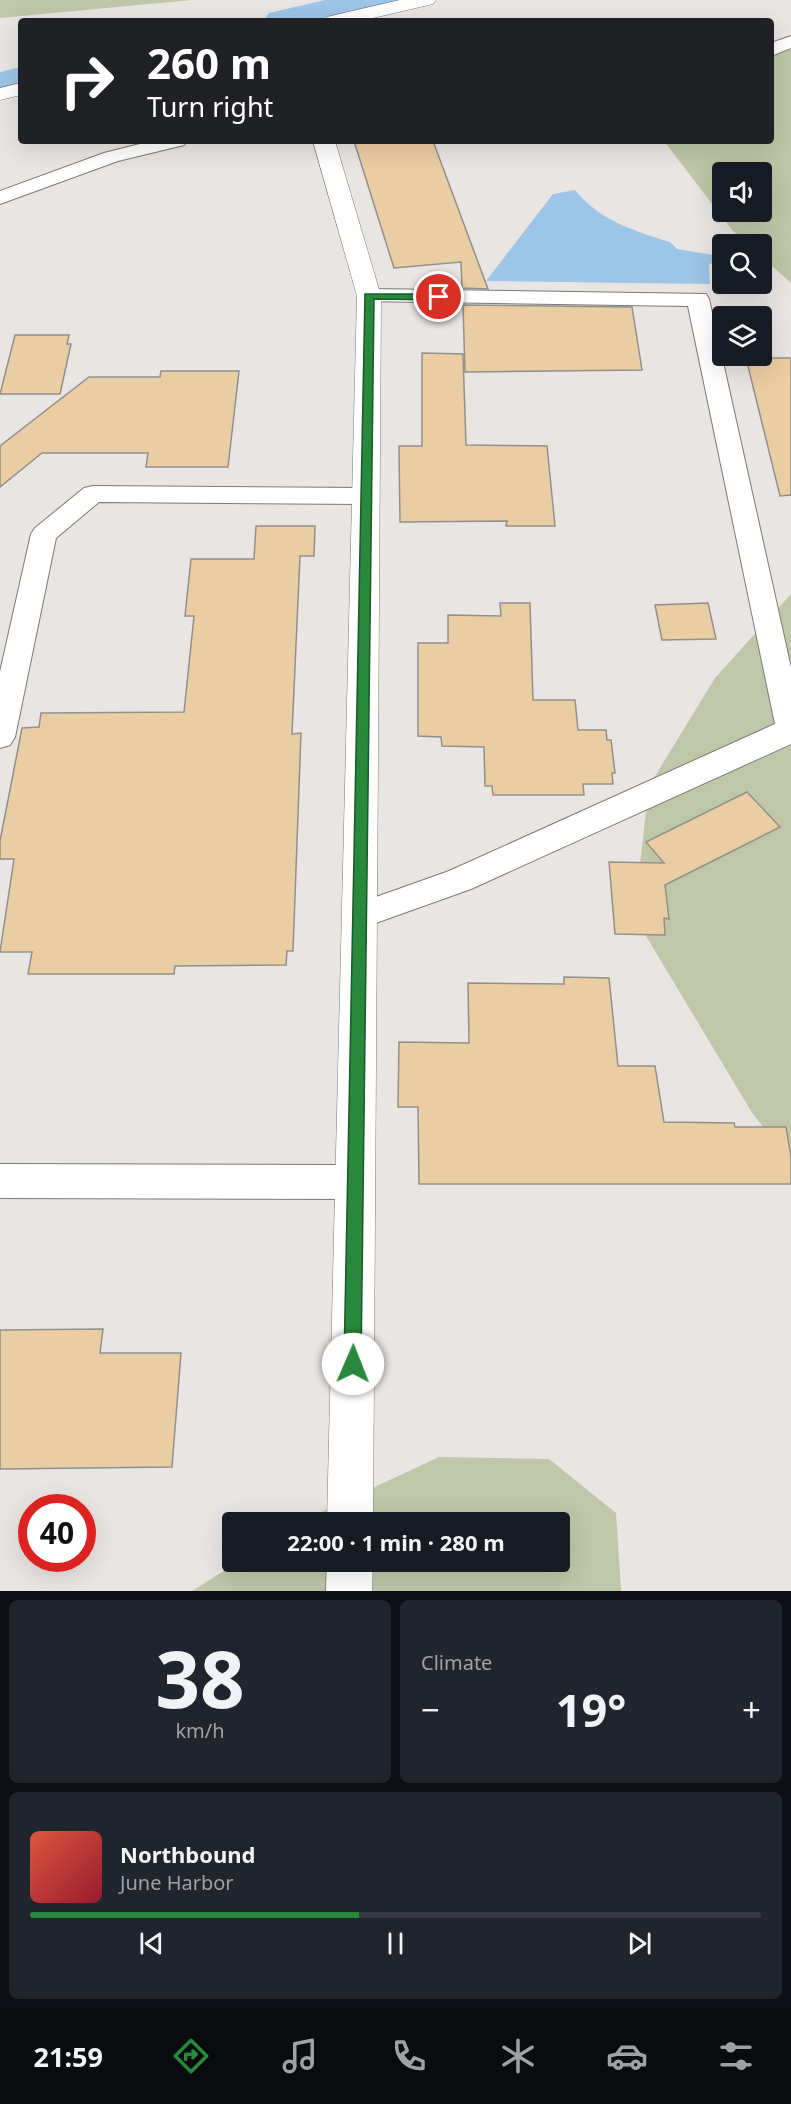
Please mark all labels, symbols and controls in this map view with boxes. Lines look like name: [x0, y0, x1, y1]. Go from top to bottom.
text: 260 m: [147, 34, 271, 91]
icon: right: [48, 42, 126, 120]
text: Turn right: [147, 88, 273, 125]
map controls: [712, 162, 772, 366]
button: sound: [712, 162, 772, 222]
button: search: [712, 234, 772, 294]
pin: [413, 271, 464, 322]
icon: arrive: [422, 280, 455, 313]
button: layers: [712, 306, 772, 366]
position arrow: [321, 1332, 385, 1396]
speed limit sign: 40: [18, 1494, 96, 1572]
text: 22:00 · 1 min · 280 m: [287, 1527, 505, 1557]
text: 38: [155, 1625, 245, 1731]
text: Climate: [421, 1649, 492, 1676]
text: 19°: [556, 1679, 626, 1740]
text: −: [421, 1687, 440, 1732]
text: +: [742, 1687, 761, 1732]
text: km/h: [175, 1717, 225, 1744]
text: Northbound: [120, 1839, 255, 1869]
text: June Harbor: [120, 1869, 234, 1896]
icon: previous: [135, 1927, 168, 1960]
icon: pause: [379, 1927, 412, 1960]
icon: next: [623, 1927, 656, 1960]
icon: directions: [170, 2035, 212, 2077]
icon: music: [279, 2035, 321, 2077]
icon: phone: [388, 2035, 430, 2077]
icon: climate: [497, 2035, 539, 2077]
icon: car: [606, 2035, 648, 2077]
icon: filters: [715, 2035, 757, 2077]
text: 21:59: [34, 2038, 103, 2075]

